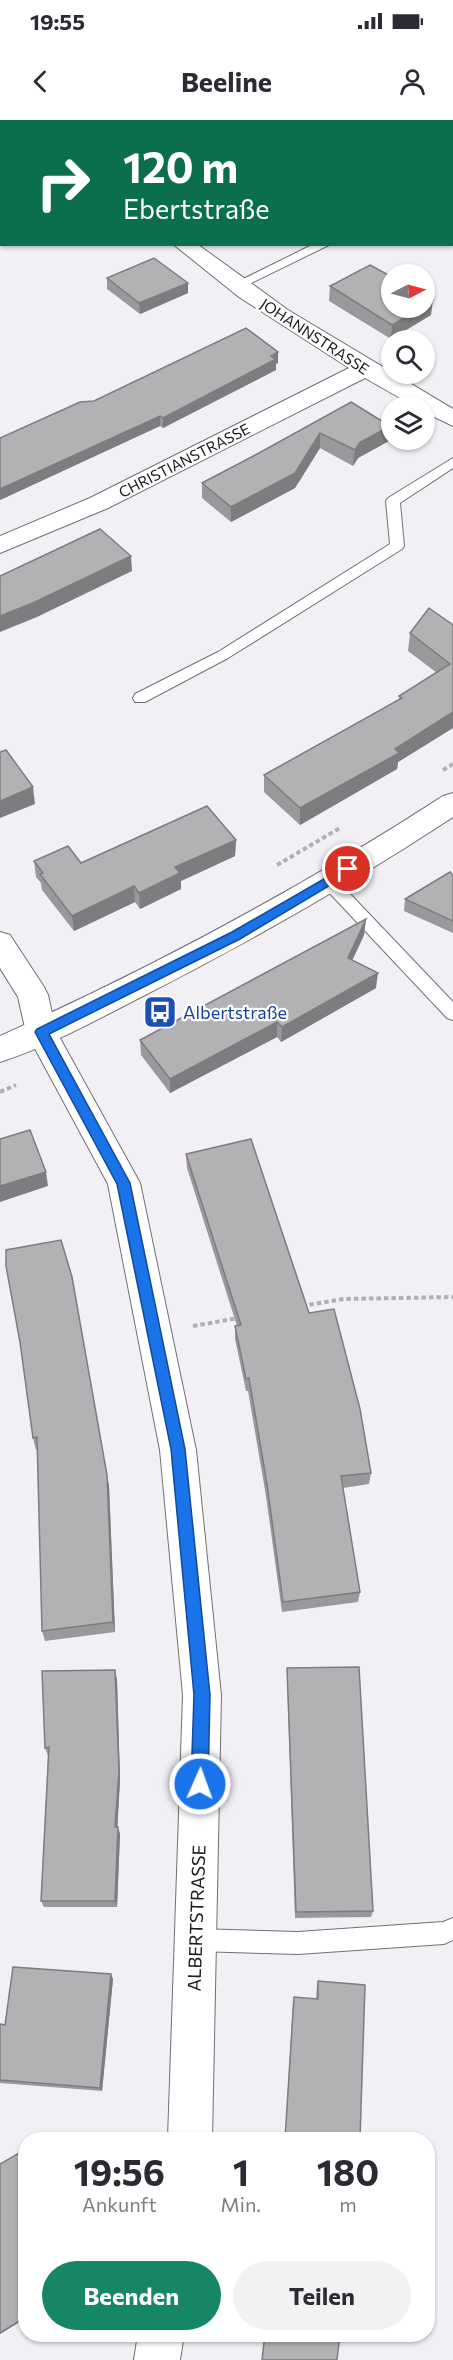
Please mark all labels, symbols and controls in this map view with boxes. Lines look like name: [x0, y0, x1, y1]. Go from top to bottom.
text: 19:55: [30, 8, 85, 35]
icon: back: [24, 65, 57, 98]
text: Beeline: [181, 65, 272, 98]
icon: person: [396, 65, 429, 98]
text: 120 m: [123, 140, 238, 192]
icon: right: [24, 144, 102, 222]
text: Ebertstraße: [123, 192, 270, 225]
north arrow: [381, 264, 435, 318]
map controls: [381, 264, 435, 450]
street label: JOHANNSTRASSE: [257, 294, 373, 378]
button: search: [381, 330, 435, 384]
button: layers: [381, 396, 435, 450]
street label: CHRISTIANSTRASSE: [115, 419, 253, 501]
pin: [322, 843, 373, 894]
icon: arrive: [331, 852, 364, 885]
bus stop icon: Albertstraße: [142, 994, 178, 1030]
place label: Albertstraße: [183, 1001, 287, 1023]
position arrow: [168, 1752, 232, 1816]
street label: ALBERTSTRASSE: [182, 1844, 210, 1992]
text: 19:56: [74, 2149, 165, 2193]
text: 1: [233, 2149, 249, 2193]
text: 180: [317, 2149, 379, 2193]
text: Ankunft: [82, 2192, 157, 2216]
text: Min.: [221, 2192, 261, 2216]
text: m: [339, 2192, 357, 2216]
button: Beenden: [42, 2261, 221, 2330]
button: Teilen: [233, 2261, 411, 2330]

